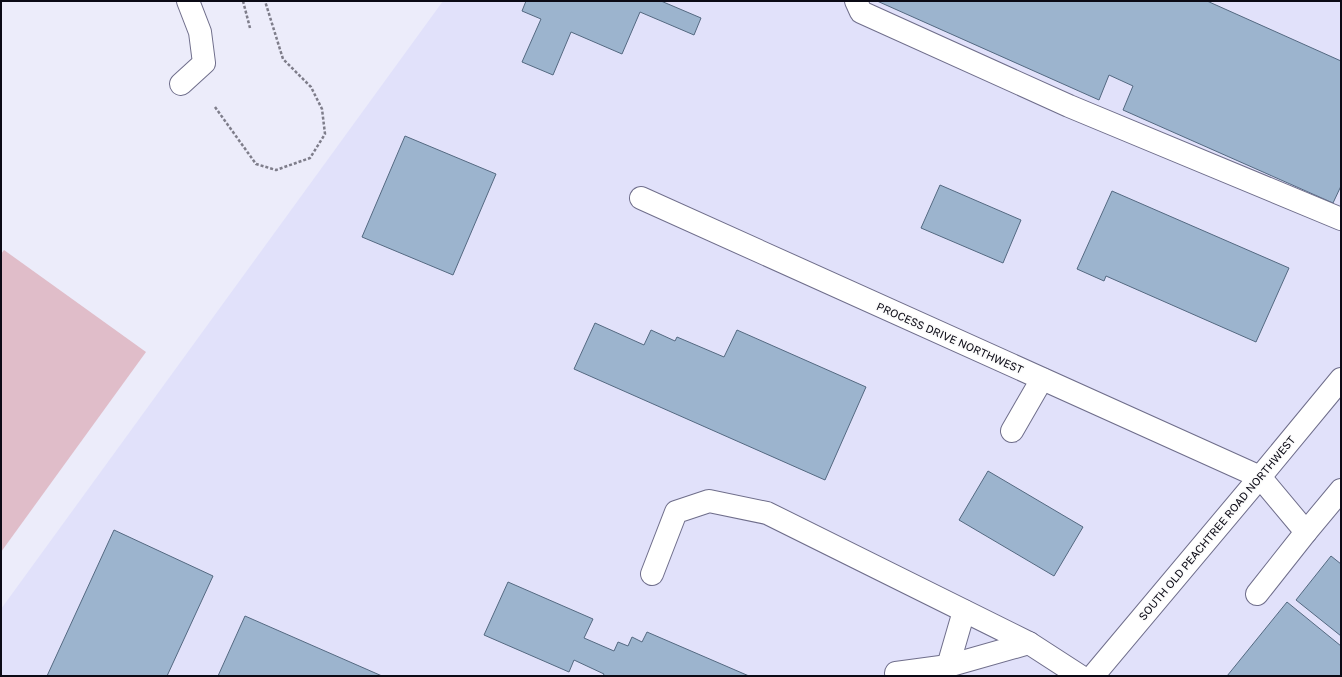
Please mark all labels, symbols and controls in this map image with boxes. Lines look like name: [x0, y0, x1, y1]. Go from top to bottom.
street label: PROCESS DRIVE NORTHWEST: [875, 299, 1026, 376]
street label: SOUTH OLD PEACHTREE ROAD NORTHWEST: [1136, 433, 1298, 623]

